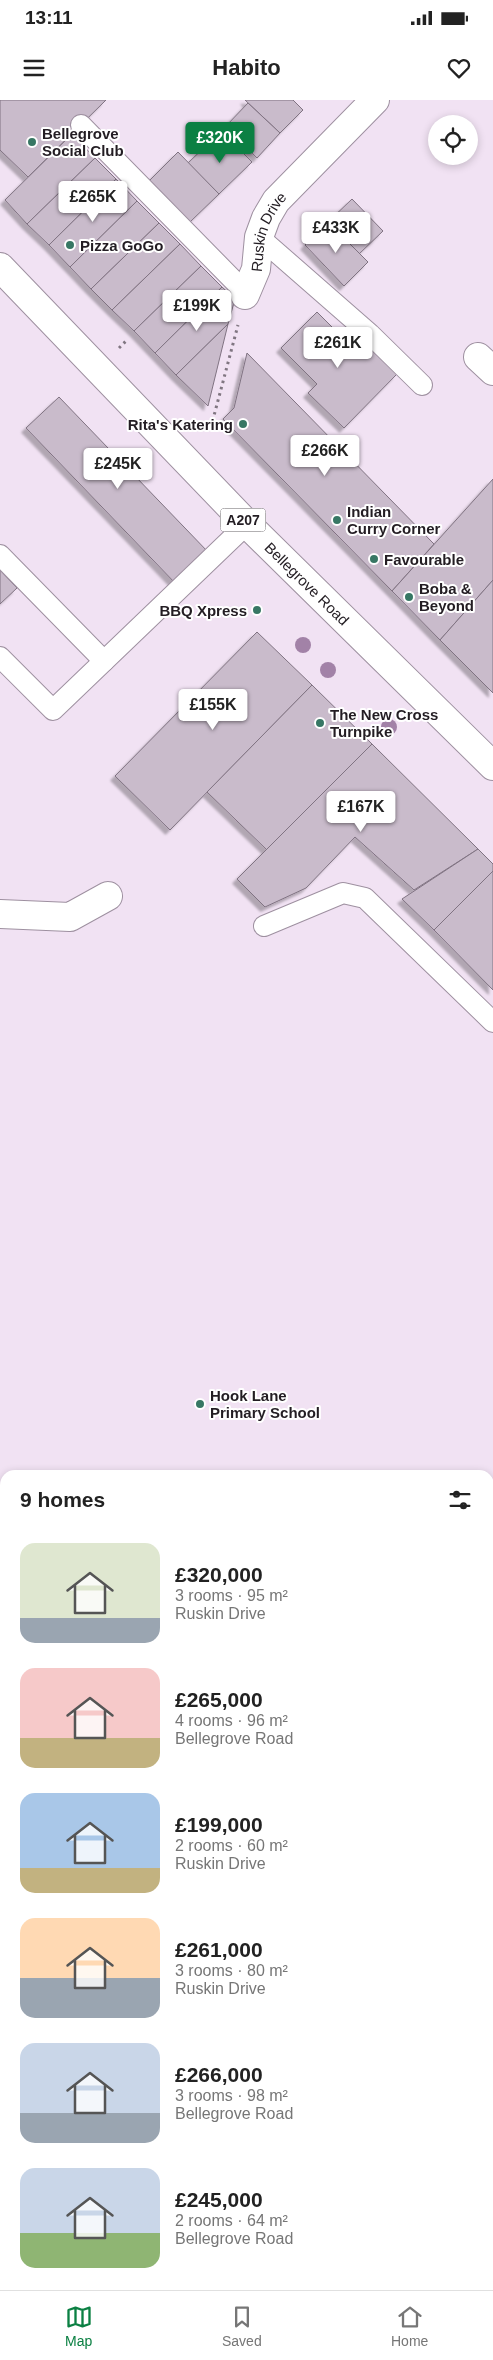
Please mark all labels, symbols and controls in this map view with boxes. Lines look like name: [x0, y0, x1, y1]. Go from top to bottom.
text: 13:11: [25, 7, 73, 28]
icon: menu: [20, 54, 48, 82]
icon: heart: [445, 54, 473, 82]
text: Habito: [212, 55, 281, 80]
map controls: [428, 115, 478, 165]
button: locate: [428, 115, 478, 165]
pin: £320K: [185, 122, 255, 164]
place label: Bellegrove Social Club: [42, 125, 124, 159]
text: £320K: [196, 129, 244, 146]
marker: Bellegrove Social Club: [26, 136, 38, 148]
pin: £265K: [58, 180, 128, 223]
text: £265K: [69, 188, 117, 205]
street label: Ruskin Drive: [247, 188, 289, 273]
pin: £433K: [301, 212, 371, 254]
text: £433K: [312, 219, 360, 236]
place label: Pizza GoGo: [80, 237, 163, 254]
marker: Pizza GoGo: [64, 239, 76, 251]
pin: £199K: [162, 290, 232, 332]
text: £199K: [173, 297, 221, 314]
pin: £261K: [303, 326, 373, 369]
text: £261K: [314, 334, 362, 351]
place label: Rita's Katering: [128, 416, 233, 433]
marker: Rita's Katering: [237, 418, 249, 430]
pin: £266K: [290, 434, 360, 477]
text: £266K: [301, 442, 349, 459]
pin: £245K: [83, 448, 153, 490]
text: £245K: [94, 455, 142, 472]
place label: Indian Curry Corner: [347, 503, 441, 537]
road number: A207: [220, 508, 266, 532]
marker: Indian Curry Corner: [331, 514, 343, 526]
street label: Bellegrove Road: [262, 538, 353, 628]
place label: Favourable: [384, 551, 464, 568]
marker: Favourable: [368, 553, 380, 565]
place label: Boba & Beyond: [419, 580, 474, 614]
marker: Boba & Beyond: [403, 591, 415, 603]
place label: BBQ Xpress: [159, 602, 247, 619]
marker: BBQ Xpress: [251, 604, 263, 616]
pin: £155K: [178, 688, 248, 731]
text: £155K: [189, 696, 237, 713]
place label: The New Cross Turnpike: [330, 706, 438, 740]
marker: The New Cross Turnpike: [314, 717, 326, 729]
pin: £167K: [326, 790, 396, 833]
text: £167K: [337, 798, 385, 815]
place label: Hook Lane Primary School: [210, 1387, 320, 1421]
marker: Hook Lane Primary School: [194, 1398, 206, 1410]
icon: filters: [446, 1486, 474, 1514]
text: 9 homes: [20, 1488, 105, 1511]
icon: home: [60, 1563, 120, 1623]
text: £320,000: [175, 1563, 263, 1586]
text: 3 rooms · 95 m²: [175, 1587, 288, 1604]
text: Ruskin Drive: [175, 1605, 266, 1622]
icon: home: [60, 1688, 120, 1748]
text: £265,000: [175, 1688, 263, 1711]
text: 4 rooms · 96 m²: [175, 1712, 288, 1729]
text: Bellegrove Road: [175, 1730, 293, 1747]
icon: home: [60, 1813, 120, 1873]
text: £199,000: [175, 1813, 263, 1836]
text: 2 rooms · 60 m²: [175, 1837, 288, 1854]
text: Ruskin Drive: [175, 1855, 266, 1872]
icon: home: [60, 1938, 120, 1998]
text: £261,000: [175, 1938, 263, 1961]
text: 3 rooms · 80 m²: [175, 1962, 288, 1979]
text: Ruskin Drive: [175, 1980, 266, 1997]
icon: home: [60, 2063, 120, 2123]
text: £266,000: [175, 2063, 263, 2086]
text: 3 rooms · 98 m²: [175, 2087, 288, 2104]
text: Bellegrove Road: [175, 2105, 293, 2122]
icon: home: [60, 2188, 120, 2248]
text: £245,000: [175, 2188, 263, 2211]
text: 2 rooms · 64 m²: [175, 2212, 288, 2229]
text: Bellegrove Road: [175, 2230, 293, 2247]
tab: Map: [65, 2303, 93, 2349]
tab: Saved: [222, 2303, 262, 2349]
tab: Home: [391, 2303, 428, 2349]

